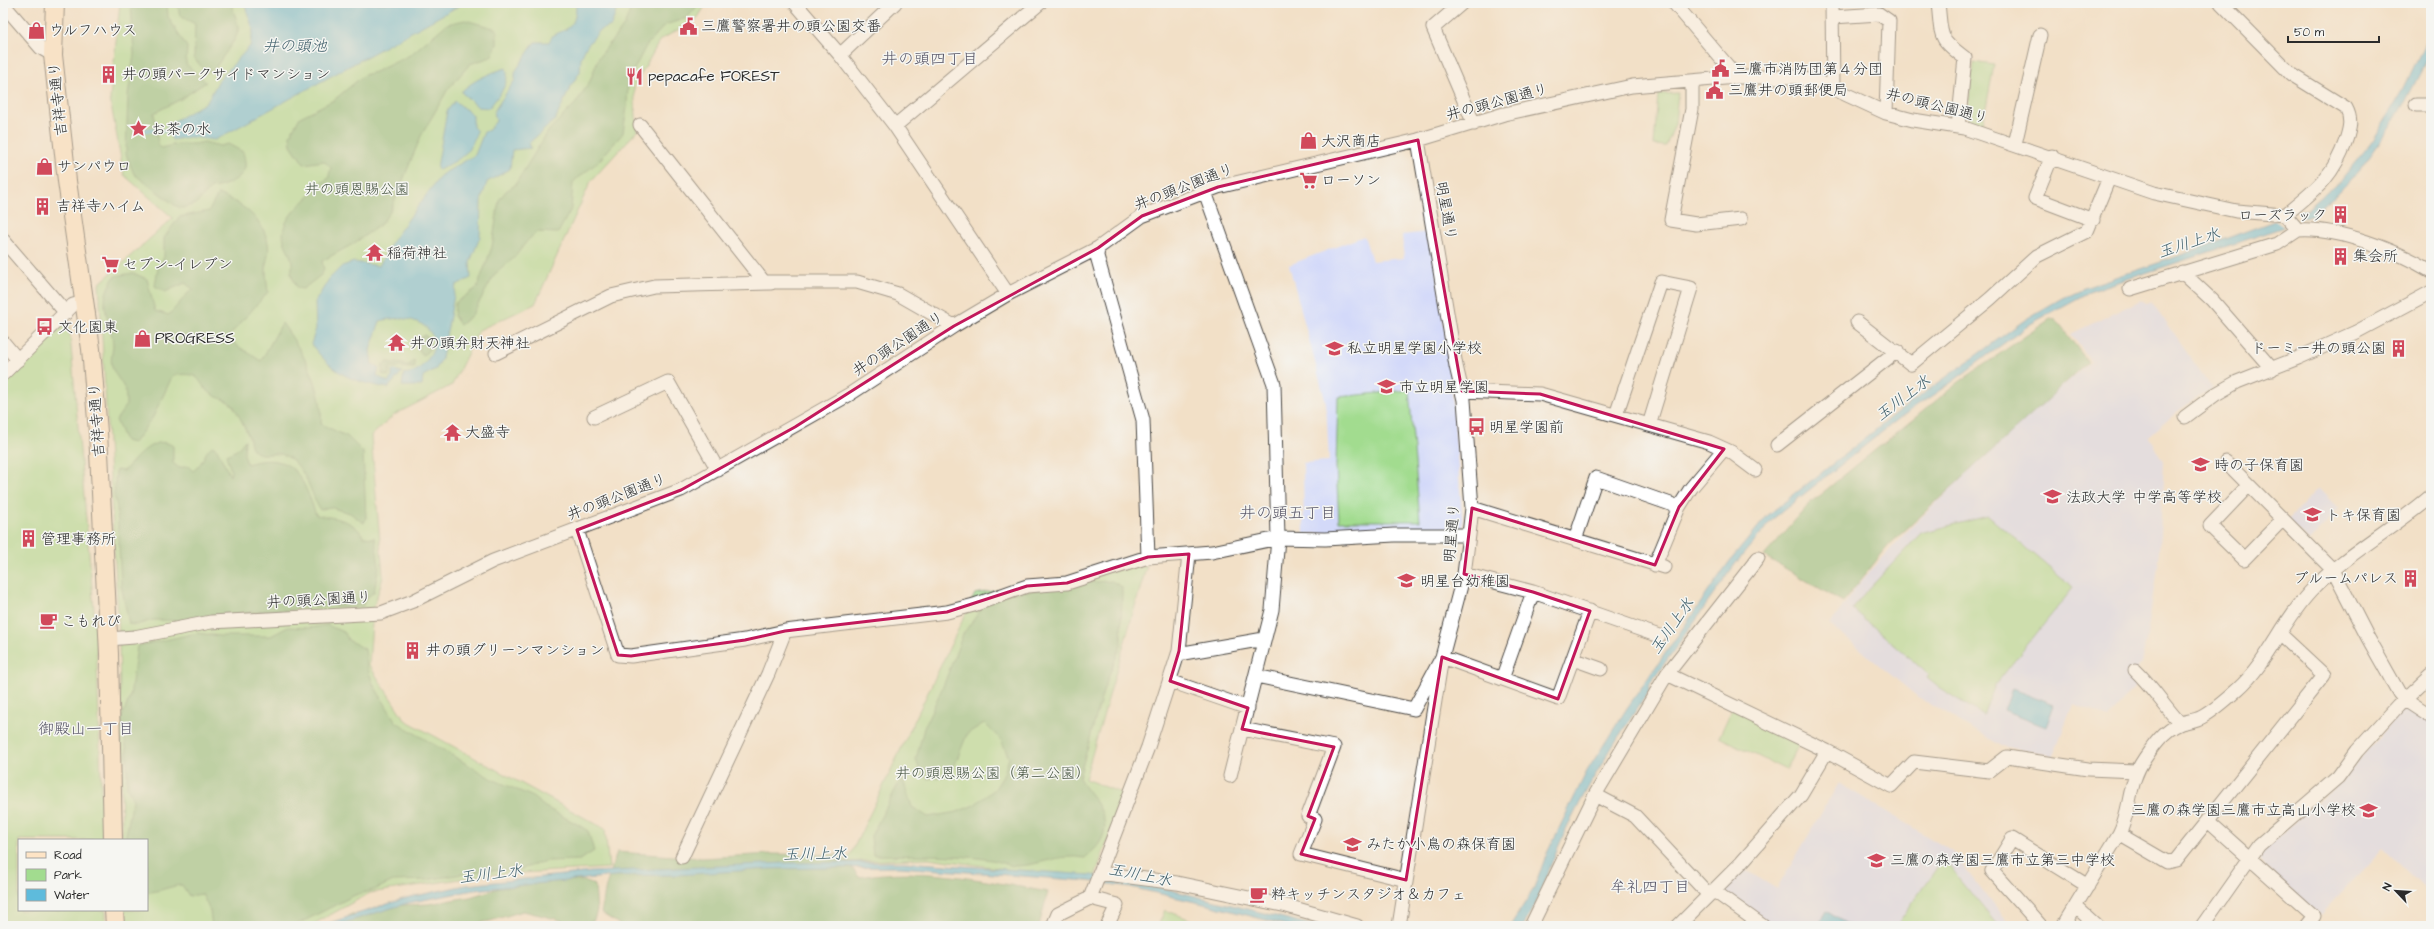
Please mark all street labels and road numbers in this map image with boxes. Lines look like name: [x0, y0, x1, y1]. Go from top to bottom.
street label: 吉祥寺通り: [44, 61, 72, 137]
street label: 井の頭公園通り: [1444, 78, 1550, 126]
street label: 井の頭公園通り: [1884, 83, 1990, 129]
street label: 井の頭公園通り: [1131, 158, 1237, 216]
street label: 明星通り: [1430, 180, 1462, 242]
street label: 井の頭公園通り: [848, 307, 948, 381]
street label: 吉祥寺通り: [84, 382, 110, 458]
street label: 井の頭公園通り: [564, 468, 670, 526]
street label: 明星通り: [1439, 502, 1465, 564]
street label: 井の頭公園通り: [266, 587, 372, 613]

